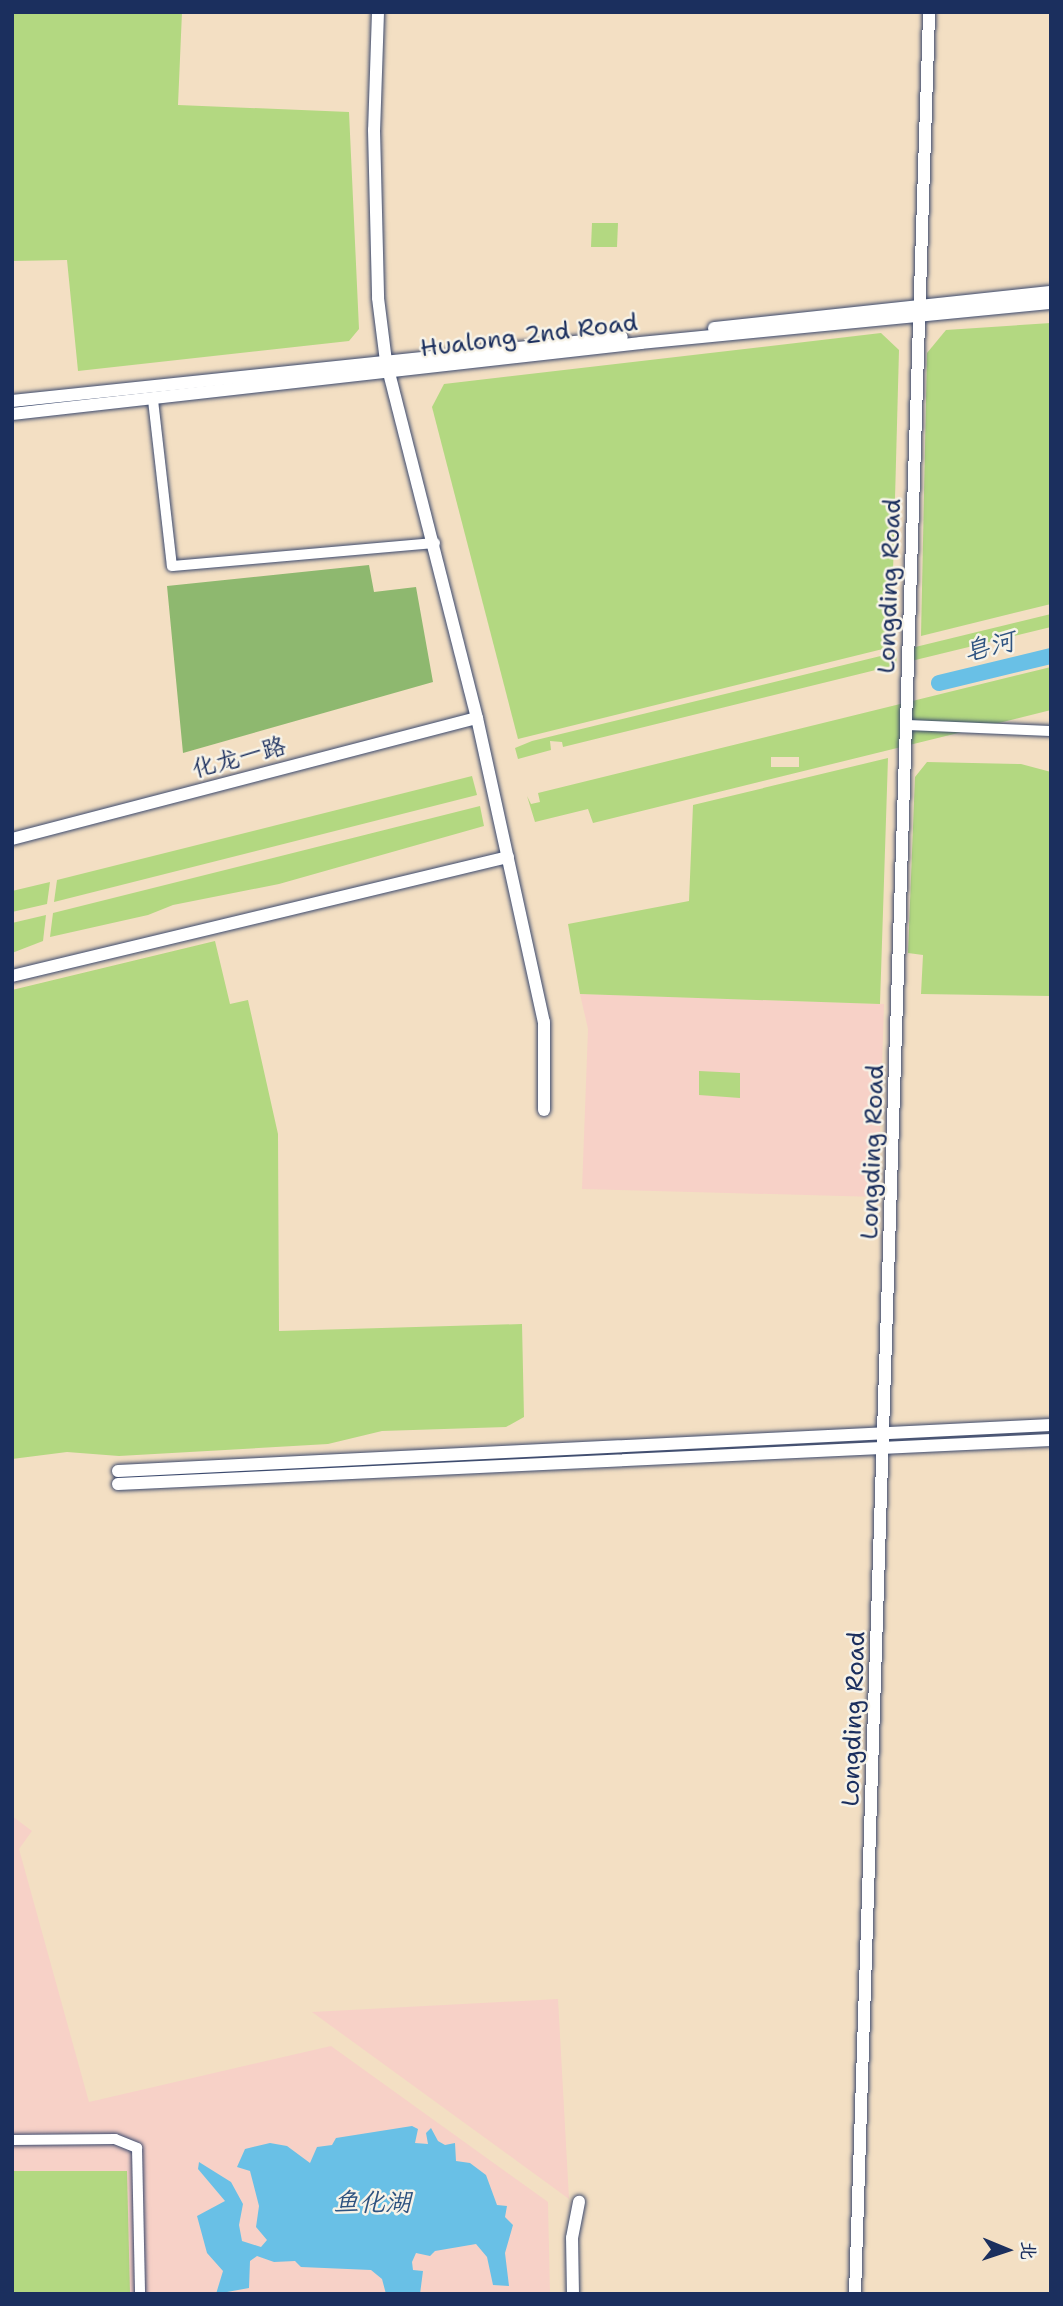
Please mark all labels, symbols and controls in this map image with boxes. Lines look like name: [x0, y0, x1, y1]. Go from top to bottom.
street label: Hualong 2nd Road: [419, 308, 639, 364]
street label: Longding Road: [873, 498, 907, 674]
water label: 皂河: [960, 625, 1018, 667]
street label: 化龙一路: [189, 732, 289, 784]
street label: Longding Road: [856, 1064, 890, 1240]
street label: Longding Road: [837, 1631, 871, 1807]
water label: 鱼化湖: [333, 2186, 411, 2218]
north arrow: [972, 2215, 1042, 2285]
text: 北: [1016, 2241, 1041, 2261]

